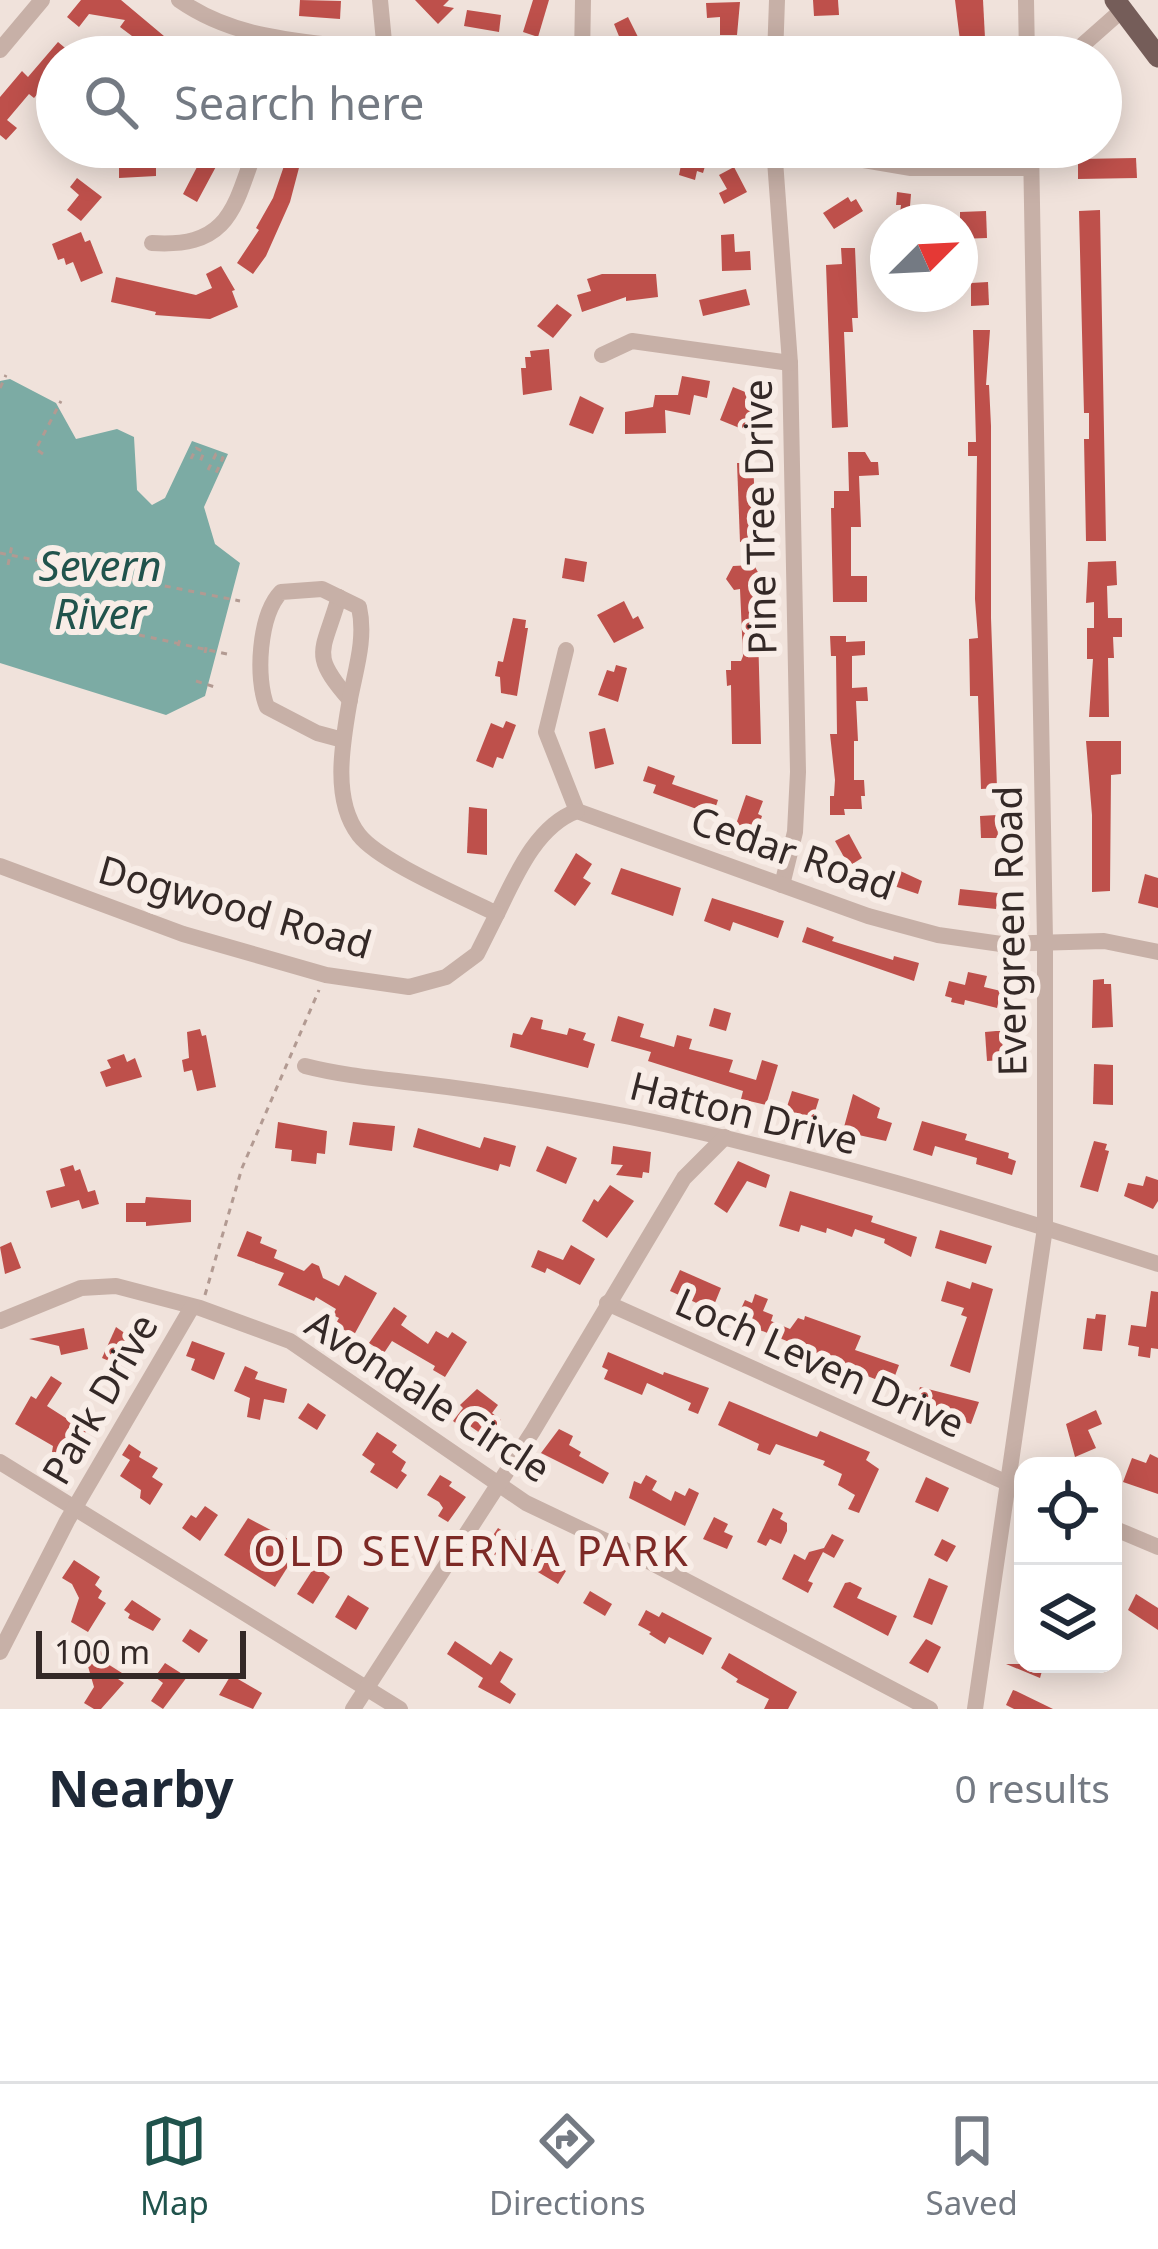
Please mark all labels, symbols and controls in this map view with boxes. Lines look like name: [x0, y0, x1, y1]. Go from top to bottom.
search box: [36, 36, 1122, 168]
icon: search: [78, 69, 144, 135]
text: Search here: [174, 72, 424, 133]
north arrow: [870, 204, 978, 312]
street label: Pine Tree Drive: [730, 379, 787, 655]
water label: Severn River: [39, 536, 161, 641]
street label: Evergreen Road: [979, 785, 1038, 1077]
street label: Cedar Road: [684, 792, 903, 911]
street label: Dogwood Road: [93, 841, 378, 970]
street label: Hatton Drive: [625, 1058, 864, 1165]
street label: Loch Leven Drive: [668, 1274, 974, 1449]
street label: Avondale Circle: [296, 1296, 561, 1494]
street label: Park Drive: [29, 1303, 169, 1493]
map controls: [1014, 1457, 1122, 1673]
button: locate: [1014, 1457, 1122, 1565]
district label: OLD SEVERNA PARK: [253, 1521, 691, 1578]
button: layers: [1014, 1565, 1122, 1673]
scale bar: [36, 1625, 246, 1678]
text: 100 m: [54, 1629, 150, 1674]
text: Nearby: [48, 1752, 234, 1822]
text: 0 results: [955, 1761, 1110, 1814]
tab: Map: [140, 2108, 209, 2225]
tab: Directions: [489, 2108, 646, 2225]
tab: Saved: [926, 2108, 1018, 2225]

